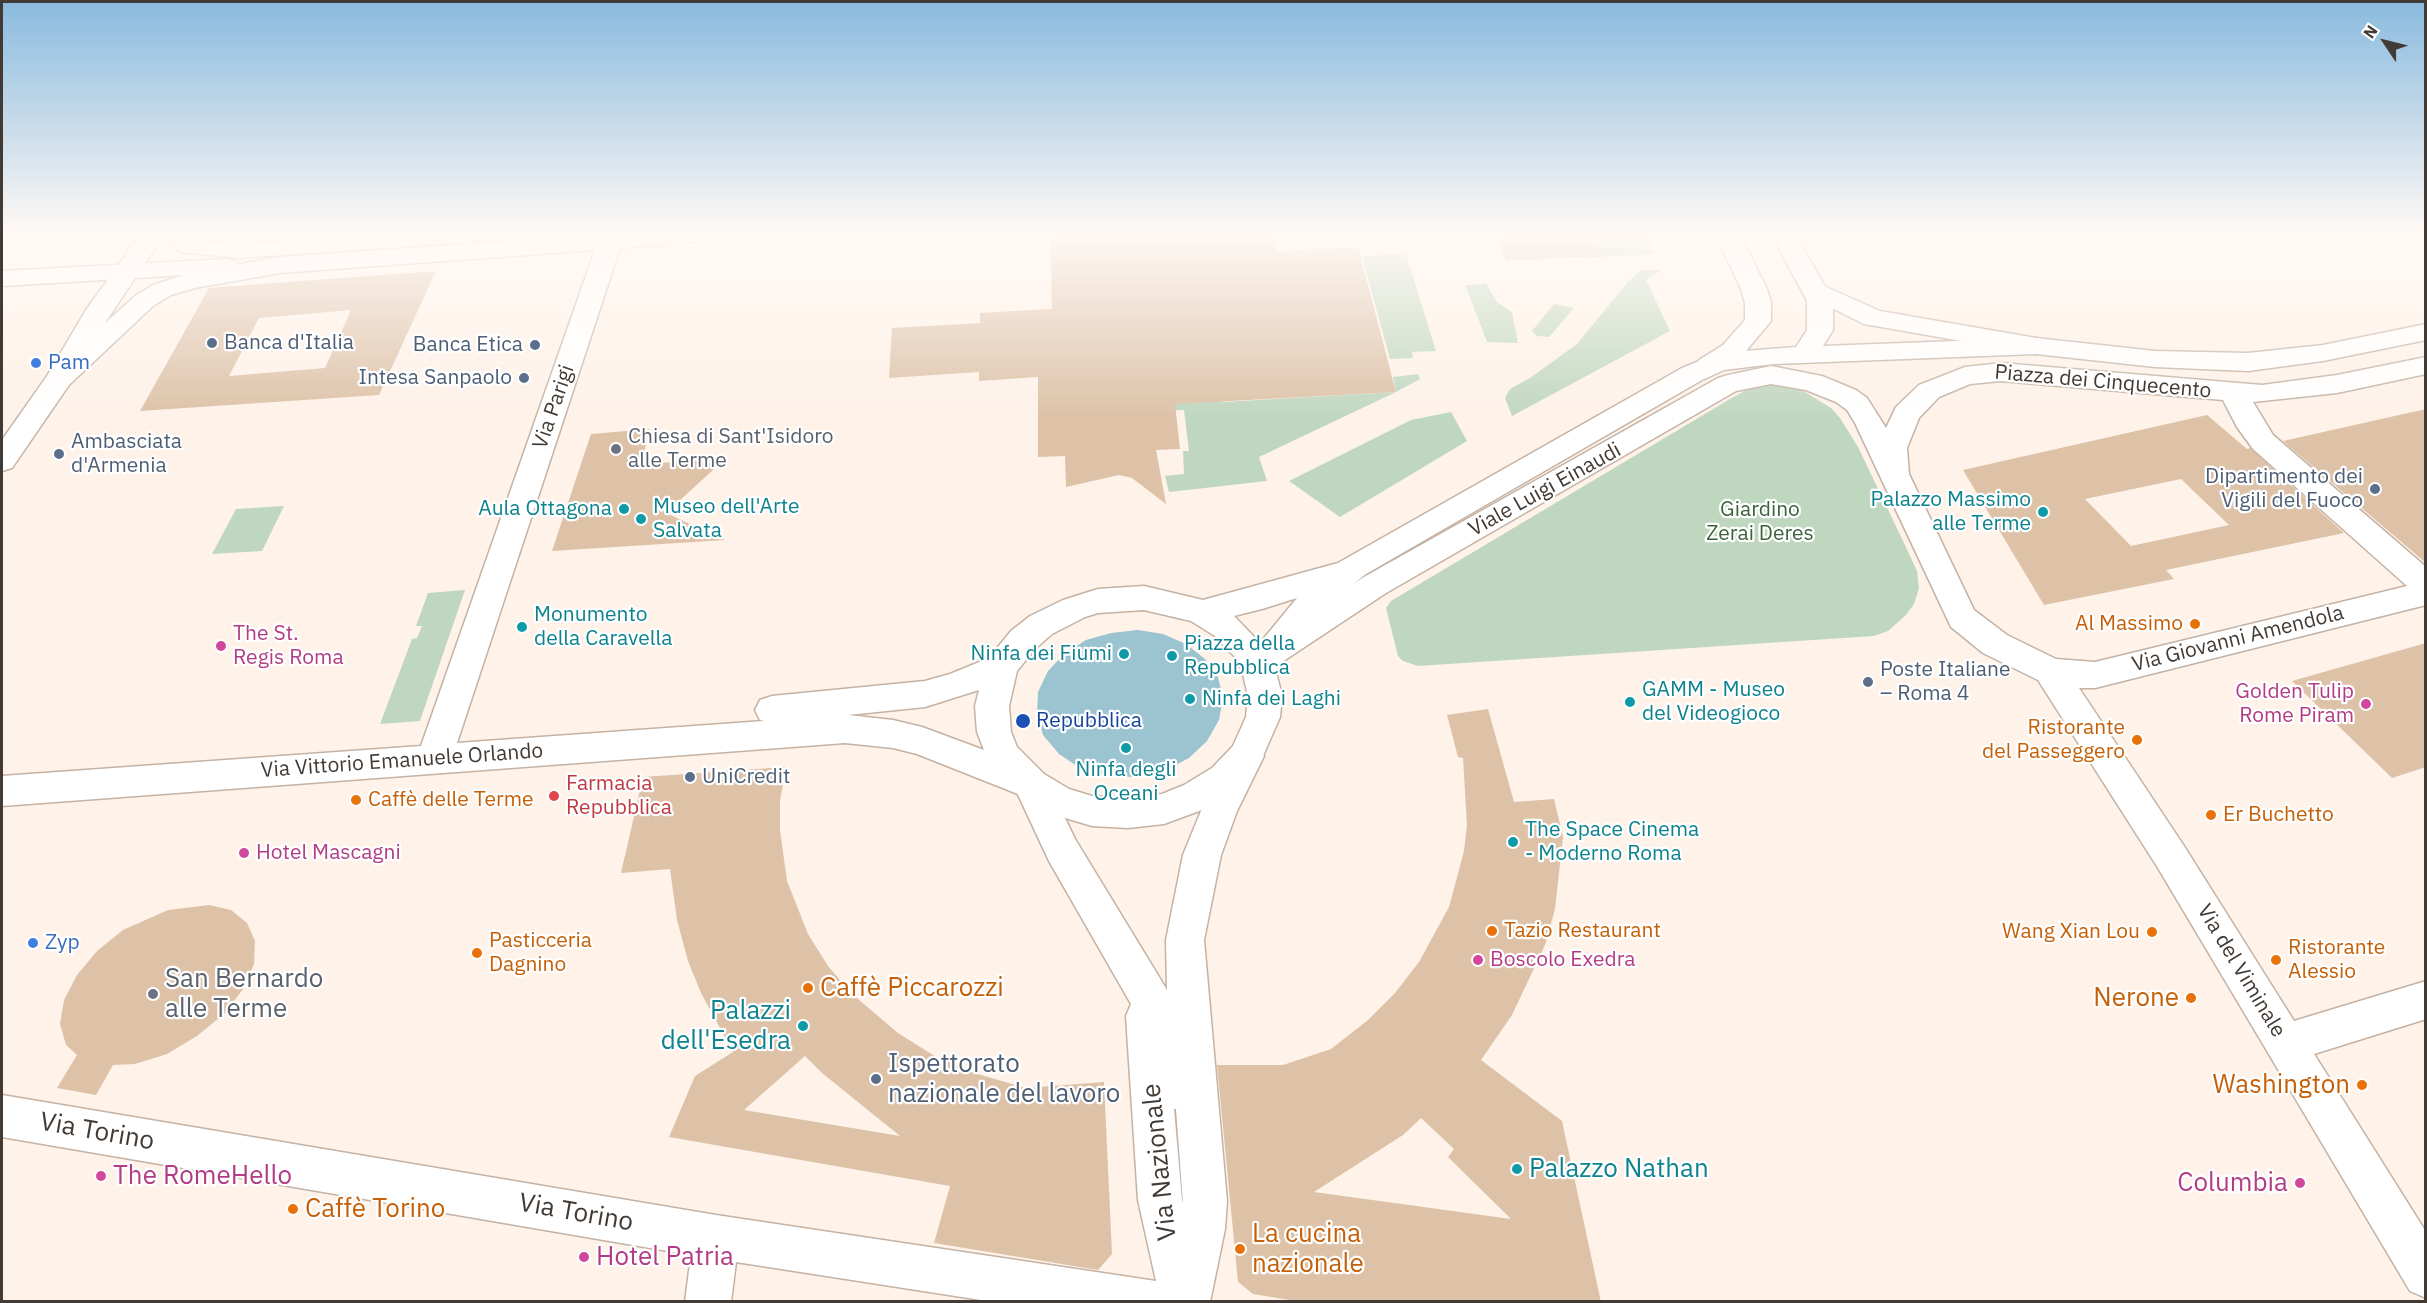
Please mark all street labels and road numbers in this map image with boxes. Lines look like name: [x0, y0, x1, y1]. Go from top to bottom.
street label: Piazza dei Cinquecento: [1994, 360, 2212, 404]
street label: Via Parigi: [528, 362, 580, 452]
street label: Viale Luigi Einaudi: [1464, 438, 1626, 542]
street label: Via Giovanni Amendola: [2130, 601, 2346, 677]
street label: Via Vittorio Emanuele Orlando: [260, 739, 544, 783]
street label: Via del Viminale: [2191, 900, 2291, 1042]
street label: Via Nazionale: [1136, 1082, 1184, 1242]
street label: Via Torino: [37, 1107, 157, 1157]
street label: Via Torino: [516, 1188, 636, 1238]

